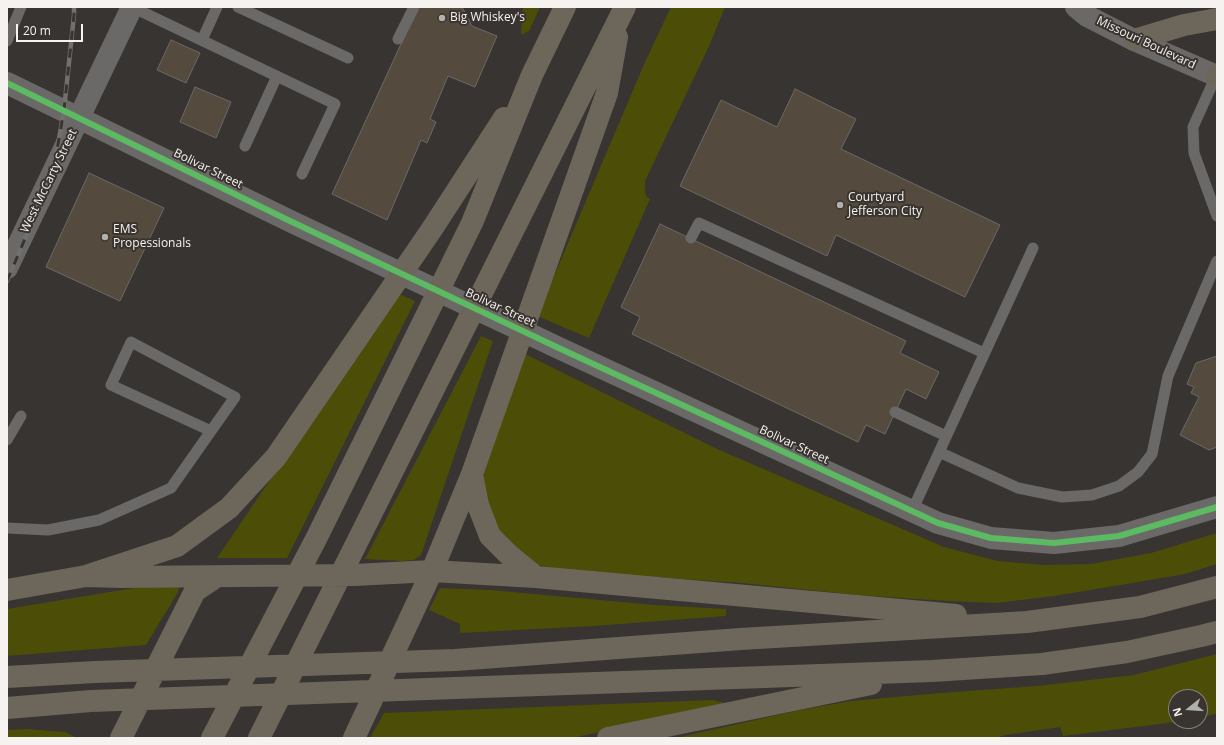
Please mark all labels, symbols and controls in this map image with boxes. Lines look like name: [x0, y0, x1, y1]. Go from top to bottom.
place label: Big Whiskey's: [450, 11, 525, 25]
marker: Big Whiskey's: [437, 13, 447, 23]
street label: Missouri Boulevard: [1094, 14, 1198, 72]
scale bar: [18, 16, 85, 42]
text: 20 m: [23, 22, 51, 39]
street label: West McCarty Street: [18, 127, 80, 235]
street label: Bolivar Street: [171, 146, 245, 192]
place label: Courtyard Jefferson City: [848, 191, 922, 219]
marker: Courtyard Jefferson City: [835, 200, 845, 210]
place label: EMS Propessionals: [113, 223, 191, 251]
marker: EMS Propessionals: [100, 232, 110, 242]
street label: Bolivar Street: [463, 286, 537, 330]
street label: Bolivar Street: [757, 423, 831, 467]
north arrow: [1168, 689, 1208, 729]
text: N: [1169, 706, 1185, 719]

